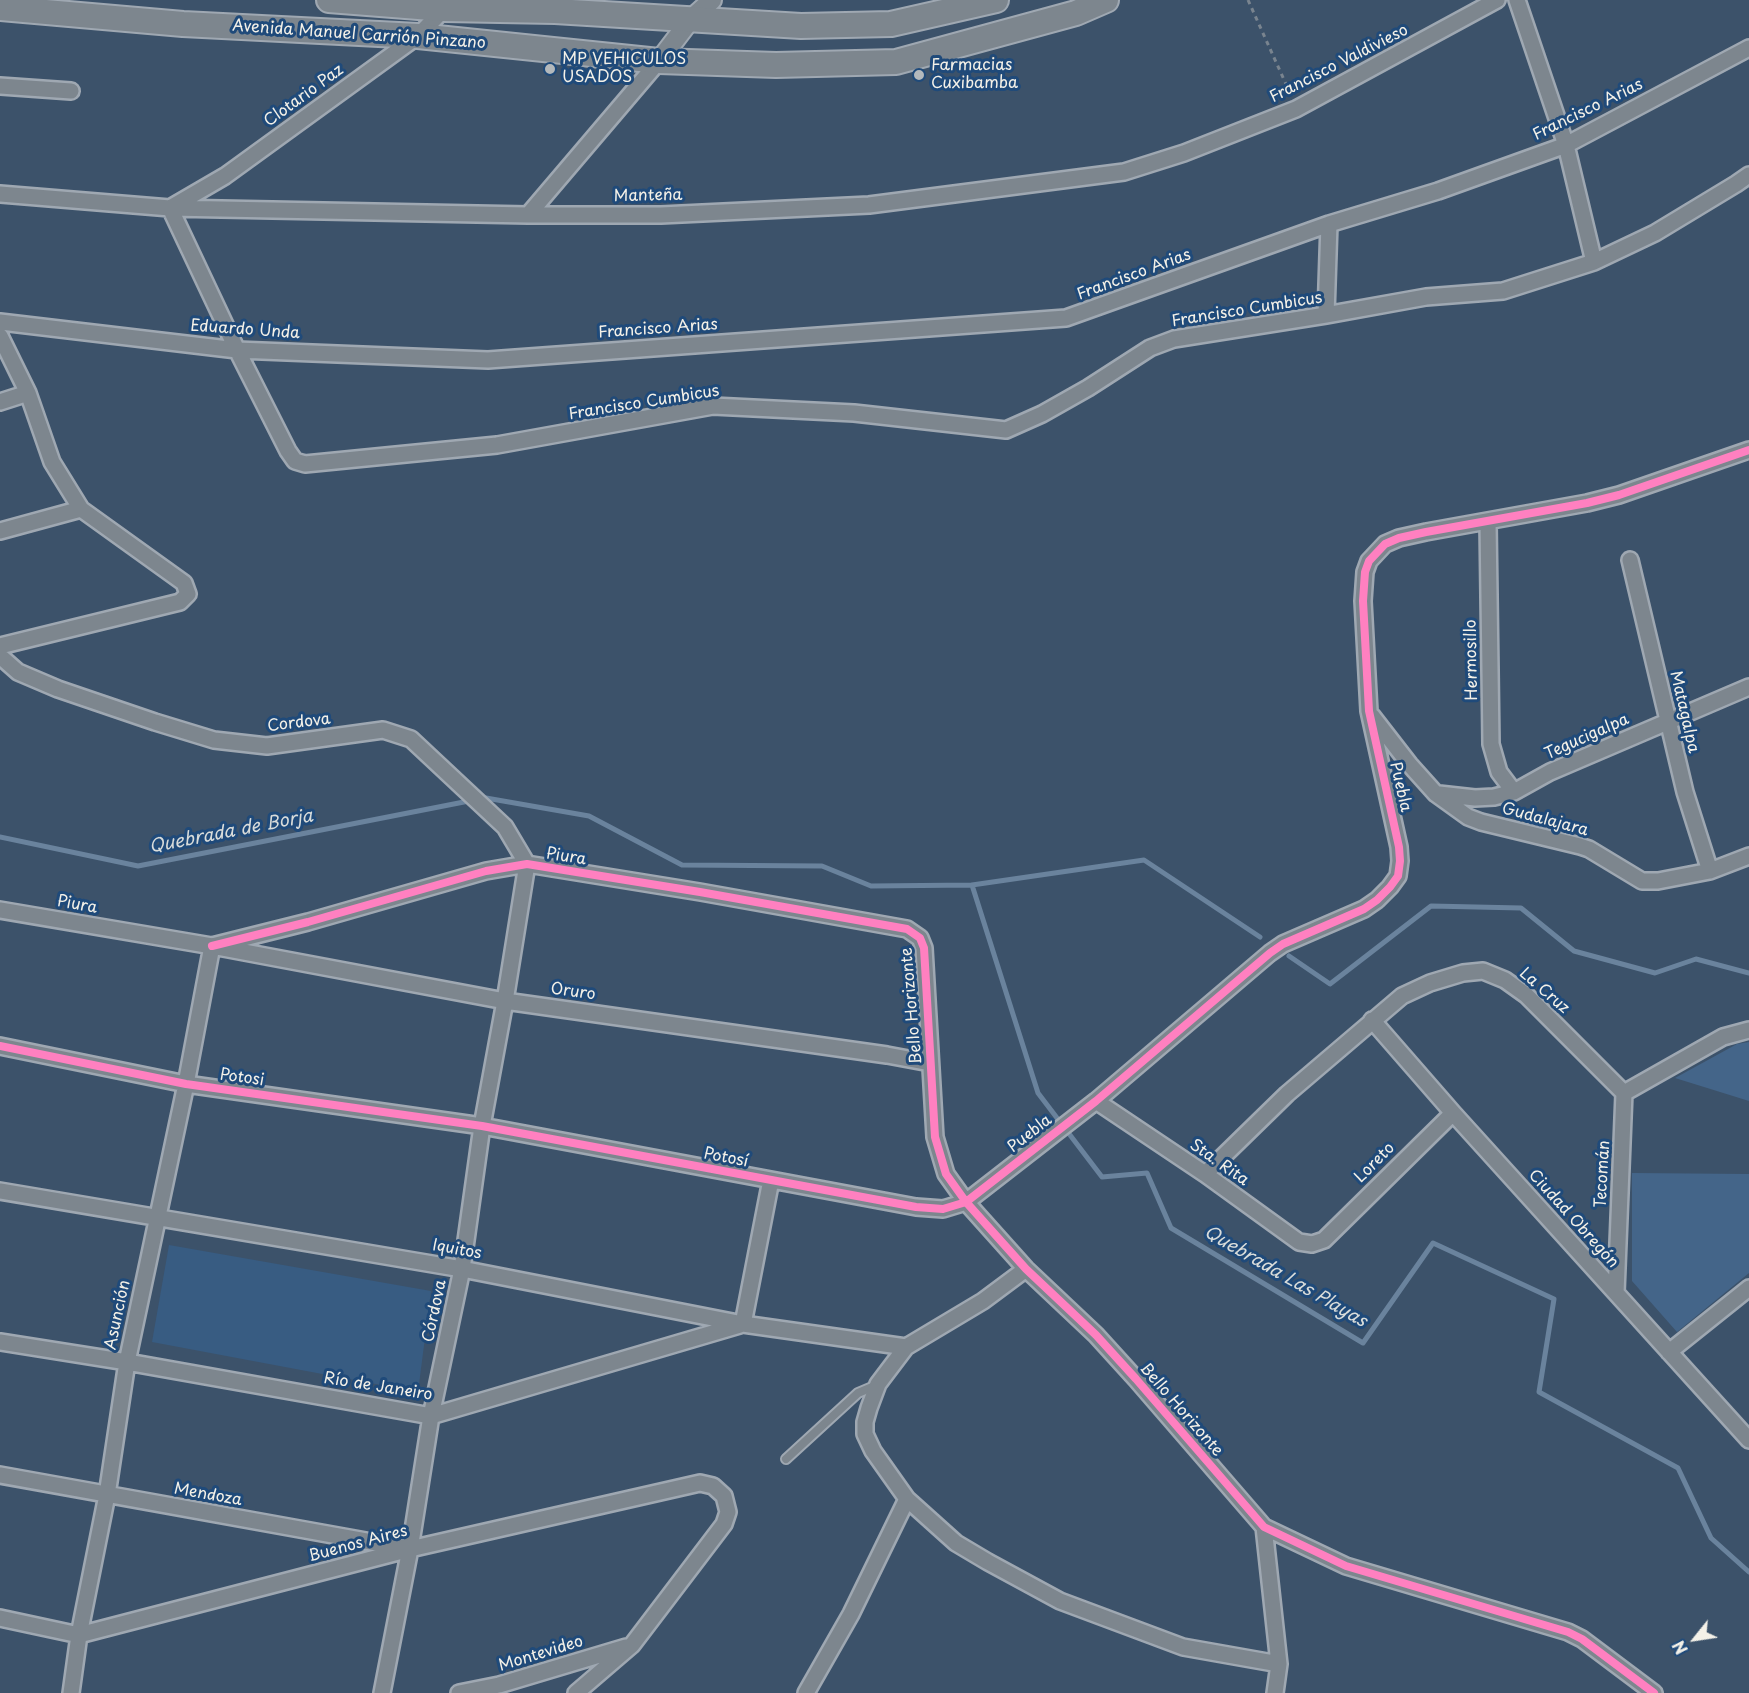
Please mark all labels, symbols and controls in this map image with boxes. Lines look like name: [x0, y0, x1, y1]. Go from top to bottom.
street label: Avenida Manuel Carrión Pinzano: [232, 17, 486, 53]
street label: Francisco Valdivieso: [1267, 21, 1411, 107]
place label: MP VEHICULOS USADOS: [562, 50, 686, 88]
place label: Farmacias Cuxibamba: [931, 56, 1018, 94]
street label: Clotario Paz: [261, 61, 347, 131]
marker: MP VEHICULOS USADOS: [543, 62, 557, 76]
marker: Farmacias Cuxibamba: [912, 68, 926, 82]
street label: Francisco Arias: [1530, 75, 1646, 145]
street label: Manteña: [614, 186, 682, 206]
street label: Francisco Arias: [1074, 245, 1194, 305]
street label: Francisco Cumbicus: [1170, 289, 1324, 331]
street label: Francisco Arias: [598, 315, 718, 343]
street label: Eduardo Unda: [190, 317, 300, 343]
street label: Francisco Cumbicus: [567, 382, 721, 424]
street label: Hermosillo: [1462, 619, 1482, 701]
street label: Matagalpa: [1665, 669, 1703, 755]
street label: Cordova: [266, 710, 332, 736]
street label: Tegucigalpa: [1542, 710, 1632, 764]
street label: Puebla: [1385, 760, 1415, 814]
street label: Gudalajara: [1500, 799, 1590, 841]
water label: Quebrada de Borja: [147, 806, 315, 858]
street label: Piura: [544, 844, 588, 870]
street label: Piura: [55, 892, 99, 918]
street label: Bello Horizonte: [897, 947, 927, 1065]
street label: La Cruz: [1515, 964, 1573, 1018]
street label: Oruro: [549, 979, 597, 1005]
street label: Potosi: [219, 1065, 265, 1091]
street label: Puebla: [1004, 1111, 1056, 1157]
street label: Sta. Rita: [1186, 1136, 1252, 1190]
street label: Loreto: [1351, 1139, 1399, 1187]
street label: Tecomán: [1592, 1140, 1614, 1208]
street label: Potosí: [702, 1144, 750, 1172]
street label: Ciudad Obregón: [1524, 1166, 1622, 1272]
water label: Quebrada Las Playas: [1200, 1222, 1370, 1332]
street label: Iquitos: [431, 1236, 483, 1264]
street label: Asunción: [101, 1278, 135, 1352]
street label: Córdova: [419, 1278, 451, 1344]
street label: Bello Horizonte: [1135, 1359, 1227, 1461]
street label: Río de Janeiro: [322, 1369, 434, 1405]
street label: Mendoza: [172, 1480, 244, 1510]
street label: Buenos Aires: [306, 1522, 410, 1566]
north arrow: [1665, 1609, 1725, 1669]
street label: Montevideo: [496, 1632, 586, 1676]
text: N: [1666, 1637, 1693, 1659]

